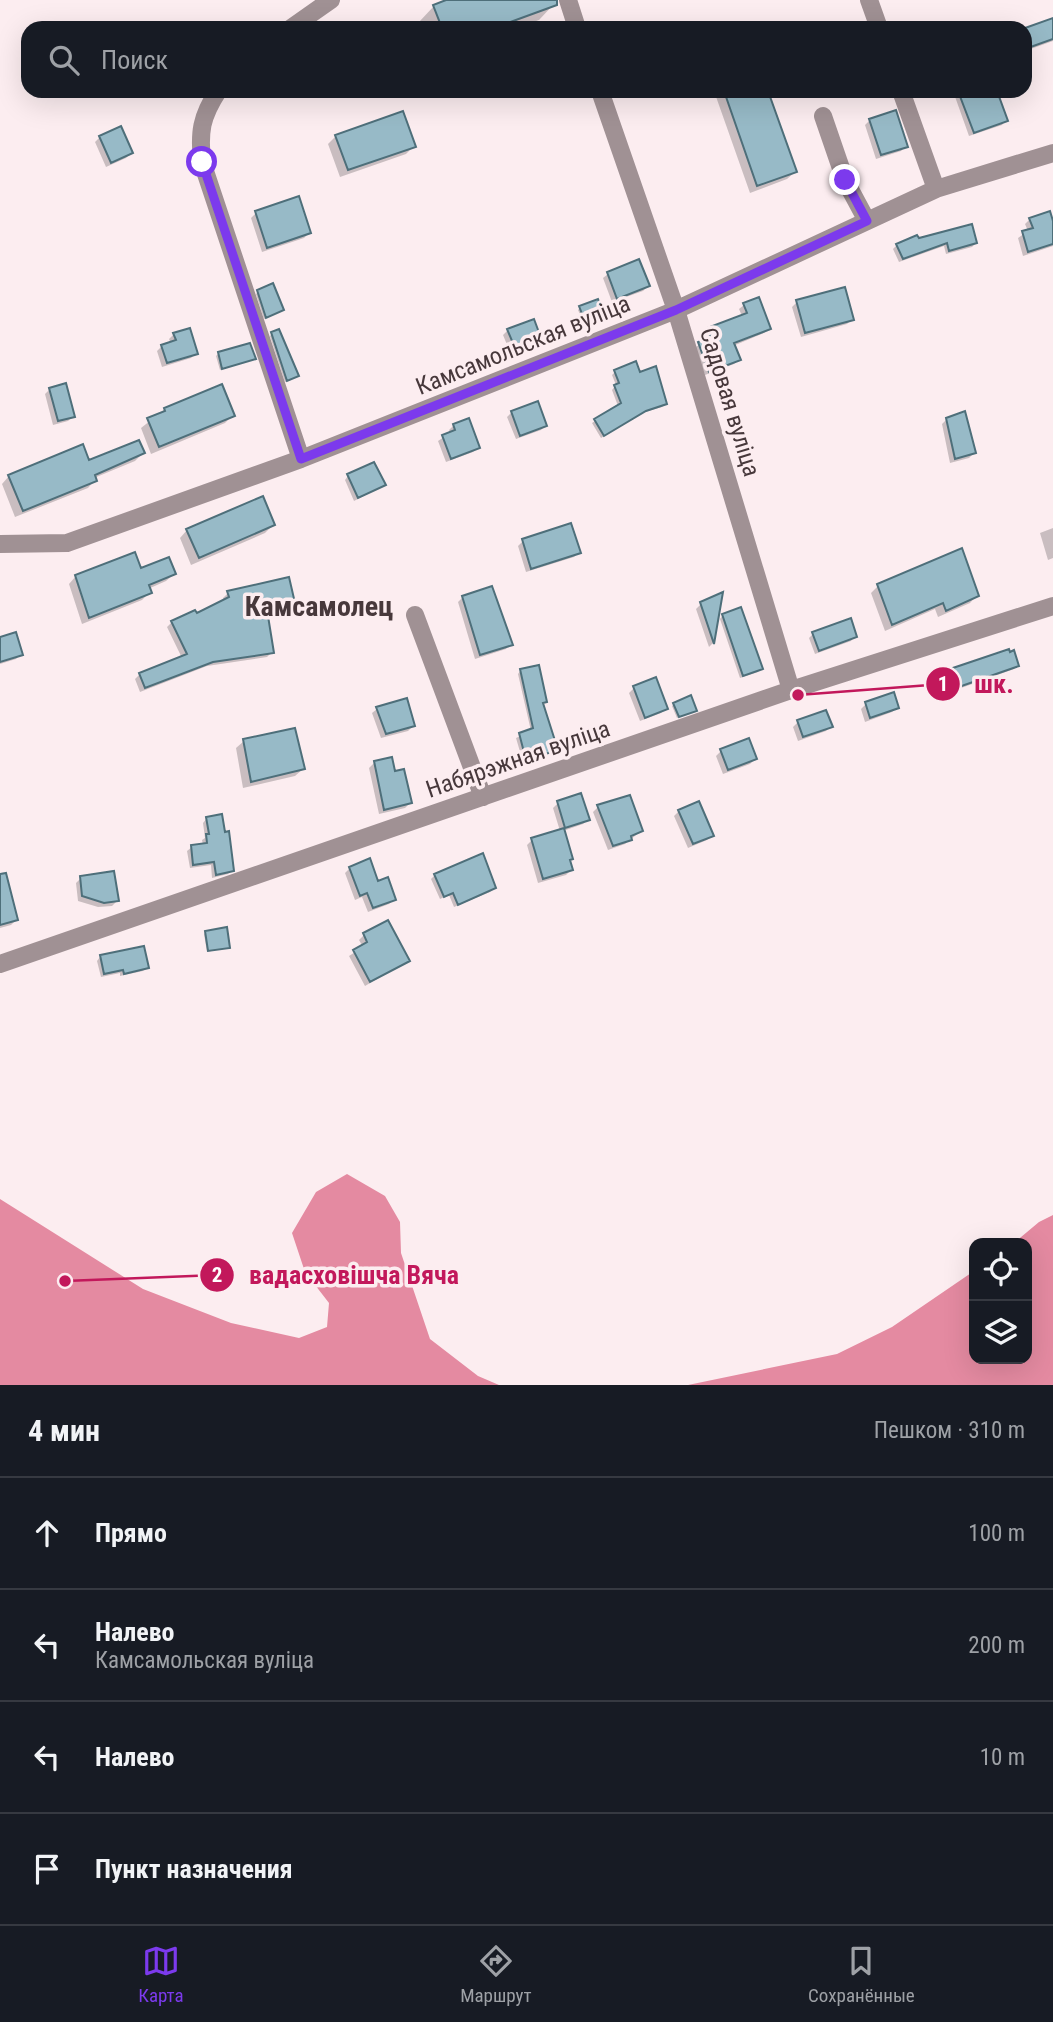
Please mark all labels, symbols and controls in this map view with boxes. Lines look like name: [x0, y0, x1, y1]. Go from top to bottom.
search box: [21, 21, 1032, 98]
icon: search: [45, 41, 83, 79]
text: Поиск: [101, 45, 168, 75]
route start: [186, 146, 217, 177]
route end: [829, 164, 860, 195]
street label: Камсамольская вуліца: [412, 289, 634, 401]
street label: Садовая вуліца: [694, 324, 766, 480]
district label: Камсамолец: [245, 590, 393, 623]
callout: шк.: [925, 661, 1028, 708]
text: шк.: [974, 669, 1014, 699]
text: 1: [938, 672, 948, 696]
street label: Набярэжная вуліца: [422, 714, 614, 804]
map controls: [969, 1238, 1032, 1364]
button: locate: [969, 1238, 1032, 1301]
callout: вадасховішча Вяча: [200, 1252, 473, 1299]
text: вадасховішча Вяча: [249, 1260, 459, 1290]
text: 2: [212, 1263, 222, 1287]
button: layers: [969, 1301, 1032, 1364]
text: 4 мин: [28, 1413, 100, 1448]
text: Пешком · 310 m: [874, 1417, 1025, 1444]
icon: ahead: [28, 1514, 66, 1552]
text: Прямо: [95, 1518, 167, 1548]
text: 100 m: [968, 1520, 1025, 1547]
text: Налево: [95, 1617, 175, 1647]
icon: left: [28, 1626, 66, 1664]
text: 200 m: [968, 1632, 1025, 1659]
text: Камсамольская вуліца: [95, 1647, 314, 1674]
icon: left: [28, 1738, 66, 1776]
text: Налево: [95, 1742, 175, 1772]
text: 10 m: [980, 1744, 1025, 1771]
icon: arrive: [28, 1850, 66, 1888]
text: Пункт назначения: [95, 1854, 293, 1884]
tab: Карта: [138, 1942, 184, 2007]
tab: Маршрут: [460, 1942, 532, 2007]
tab: Сохранённые: [808, 1942, 915, 2007]

